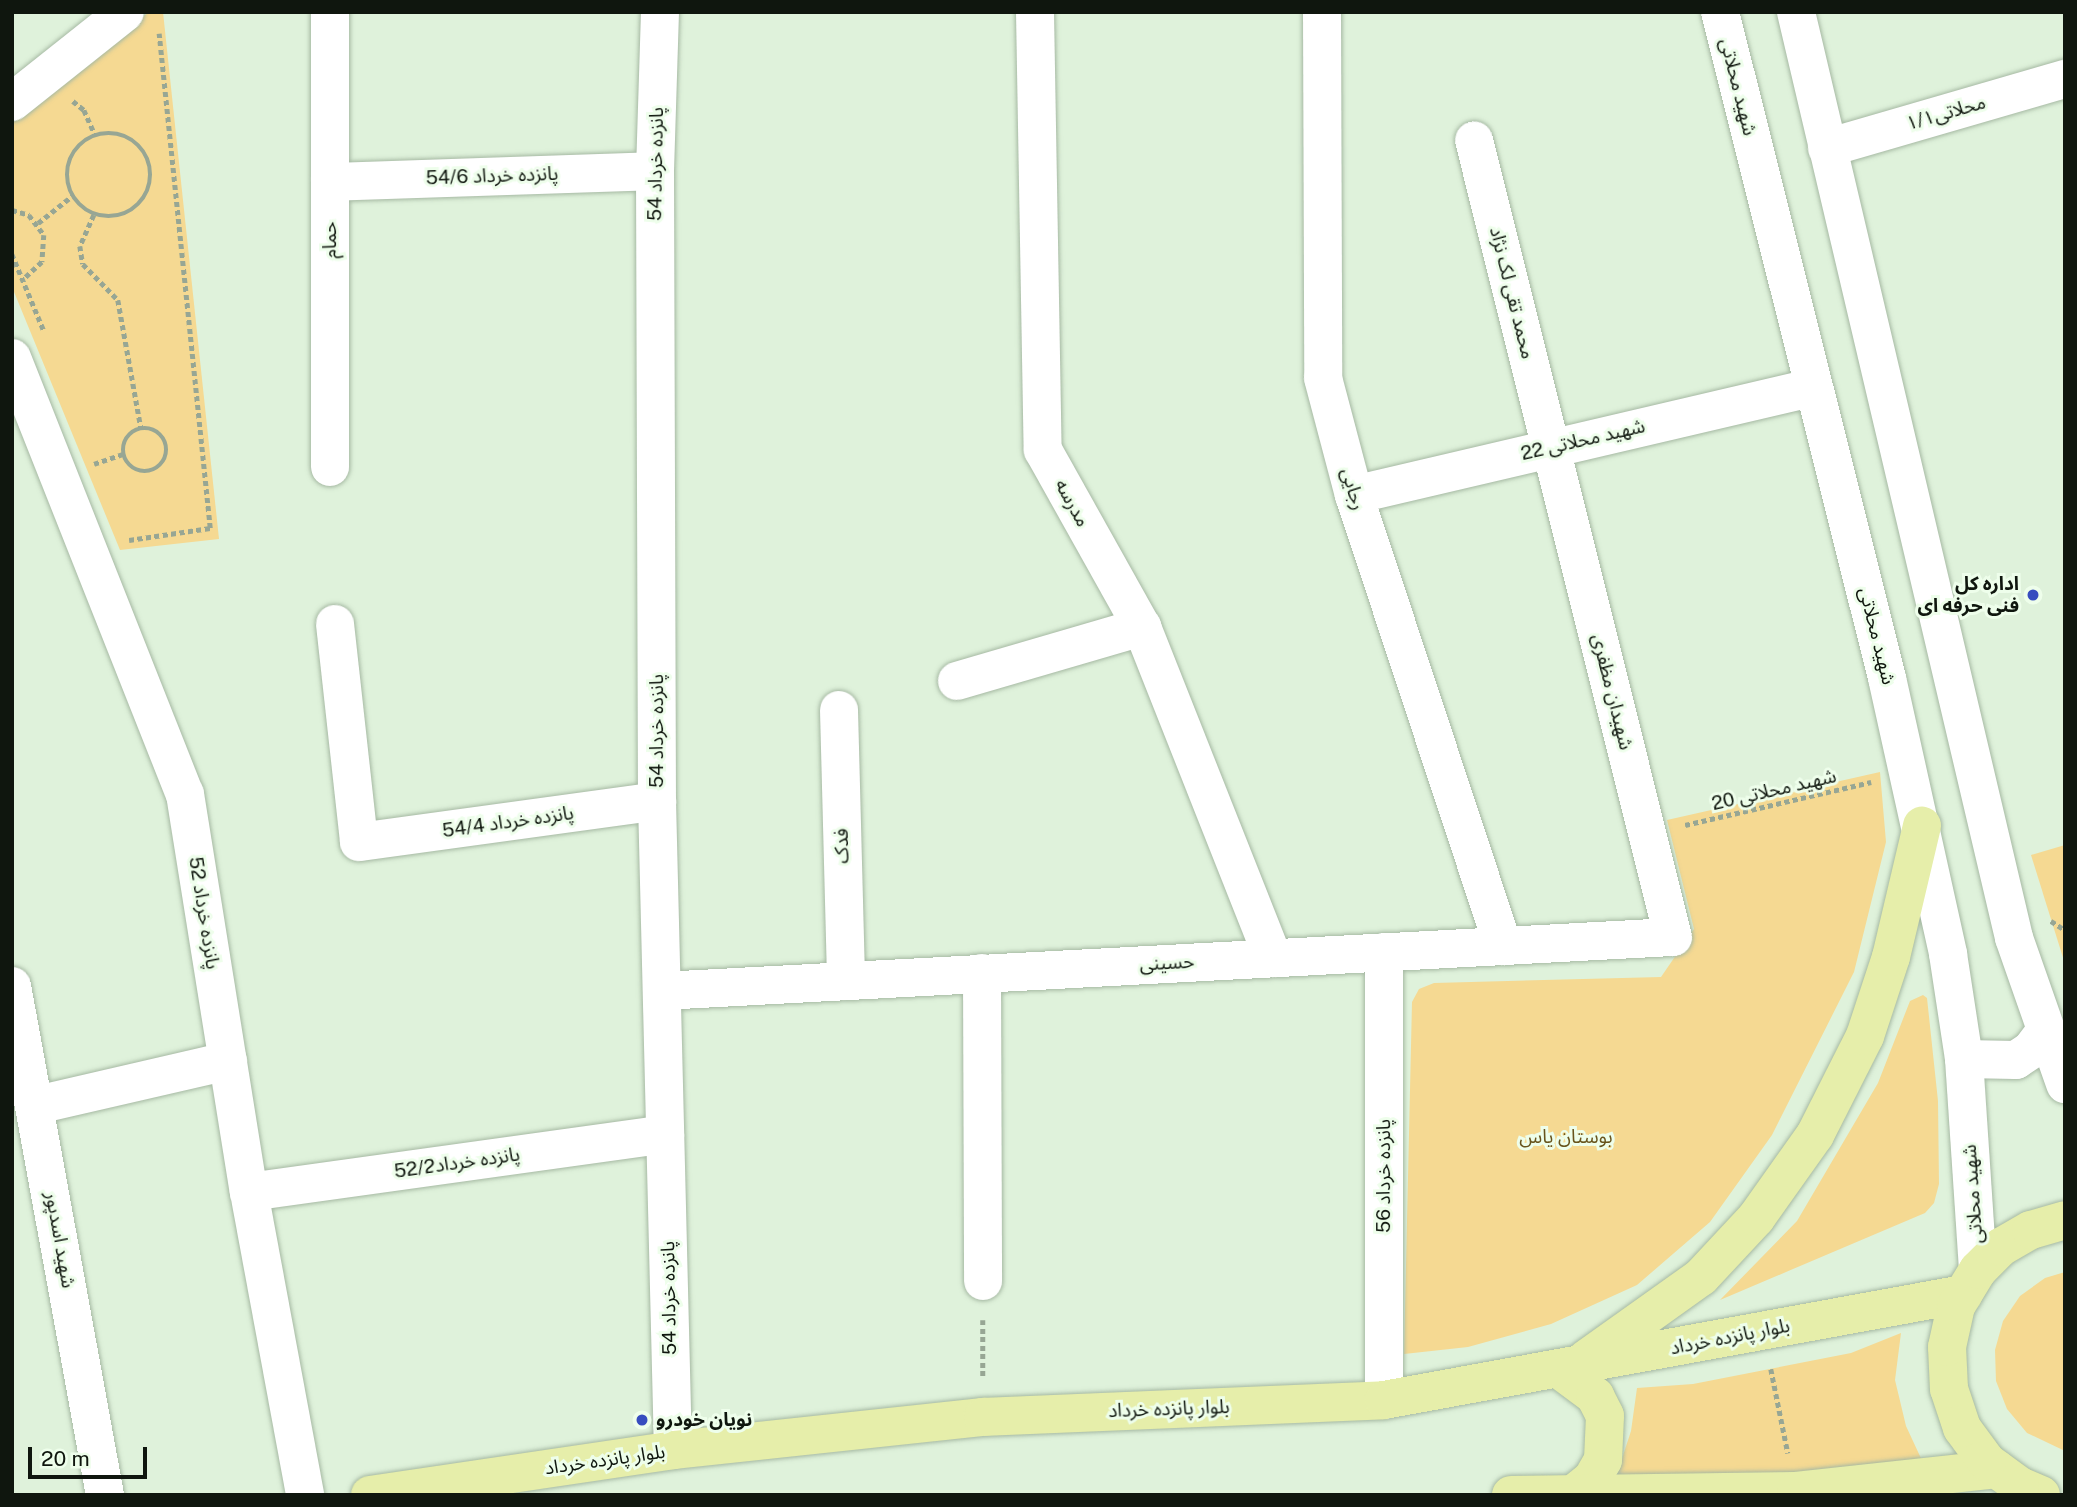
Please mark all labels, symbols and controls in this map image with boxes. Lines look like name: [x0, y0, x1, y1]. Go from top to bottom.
street label: شهید محلاتی: [1715, 36, 1761, 138]
street label: محلاتی۱/۱: [1904, 91, 1988, 135]
street label: پانزده خرداد 54: [644, 107, 668, 221]
street label: پانزده خرداد 54/6: [425, 162, 559, 190]
street label: حمام: [319, 222, 341, 258]
street label: محمد تقی لک نژاد: [1485, 225, 1539, 361]
street label: شهید محلاتی 22: [1519, 415, 1647, 465]
street label: رجایی: [1336, 465, 1370, 513]
street label: مدرسه: [1050, 475, 1094, 531]
place label: اداره کل فنی حرفه ای: [1917, 573, 2019, 617]
street label: شهید محلاتی: [1854, 585, 1900, 687]
marker: اداره کل فنی حرفه ای: [2025, 587, 2041, 603]
street label: شهیدان مظفری: [1587, 632, 1637, 752]
street label: پانزده خرداد 54: [646, 674, 668, 788]
street label: شهید محلاتی 20: [1710, 765, 1838, 815]
street label: پانزده خرداد 54/4: [441, 801, 575, 843]
street label: فدک: [830, 828, 854, 864]
street label: پانزده خرداد 52: [184, 855, 224, 971]
street label: حسینی: [1139, 950, 1195, 976]
street label: پانزده خرداد 56: [1373, 1119, 1395, 1233]
park label: بوستان یاس: [1519, 1126, 1613, 1148]
street label: پانزده خرداد52/2: [393, 1143, 521, 1183]
street label: شهید محلاتی: [1958, 1144, 1988, 1244]
street label: شهید اسدپور: [40, 1190, 80, 1290]
street label: پانزده خرداد 54: [657, 1241, 681, 1355]
street label: بلوار پانزده خرداد: [1668, 1314, 1792, 1360]
street label: بلوار پانزده خرداد: [1108, 1395, 1230, 1423]
place label: نویان خودرو: [656, 1409, 752, 1431]
marker: نویان خودرو: [634, 1412, 650, 1428]
scale bar: [32, 1434, 150, 1478]
street label: بلوار پانزده خرداد: [543, 1440, 667, 1480]
text: 20 m: [41, 1446, 90, 1471]

